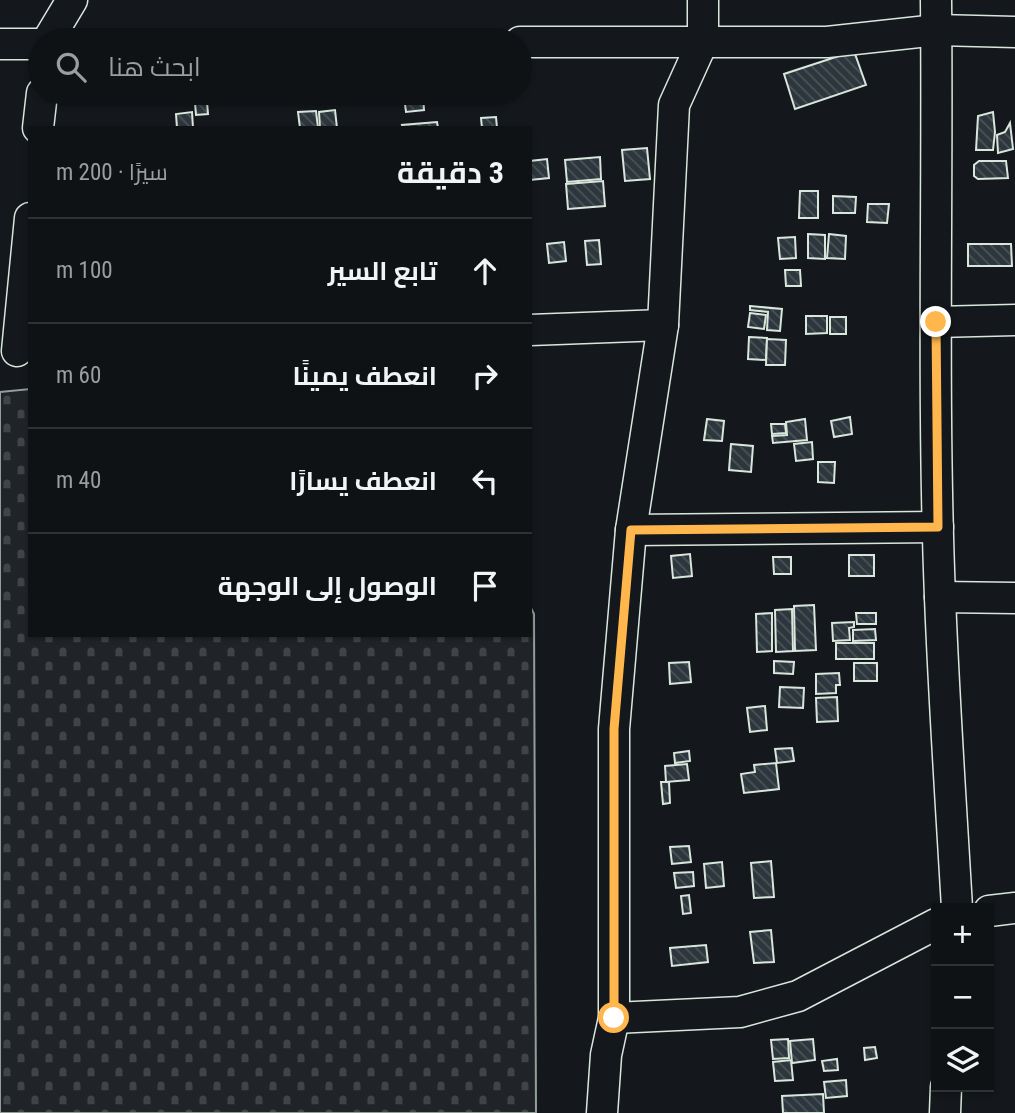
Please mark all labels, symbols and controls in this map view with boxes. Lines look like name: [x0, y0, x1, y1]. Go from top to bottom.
search box: [28, 28, 532, 105]
icon: search: [52, 48, 90, 86]
text: ابحث هنا: [108, 52, 201, 82]
text: 3 دقيقة: [397, 155, 504, 190]
text: سيرًا · 200 m: [56, 159, 168, 186]
icon: ahead: [466, 252, 504, 290]
text: تابع السير: [328, 256, 437, 286]
text: 100 m: [56, 257, 113, 284]
route end: [920, 306, 951, 337]
icon: right: [466, 357, 504, 395]
text: انعطف يمينًا: [292, 361, 437, 391]
text: 60 m: [56, 362, 101, 389]
icon: left: [466, 462, 504, 500]
text: انعطف يسارًا: [289, 466, 437, 496]
text: 40 m: [56, 467, 101, 494]
icon: arrive: [466, 567, 504, 605]
text: الوصول إلى الوجهة: [218, 571, 437, 601]
map controls: [931, 903, 994, 1092]
button: +: [931, 903, 994, 966]
button: −: [931, 966, 994, 1029]
route start: [598, 1002, 629, 1033]
button: layers: [931, 1029, 994, 1092]

